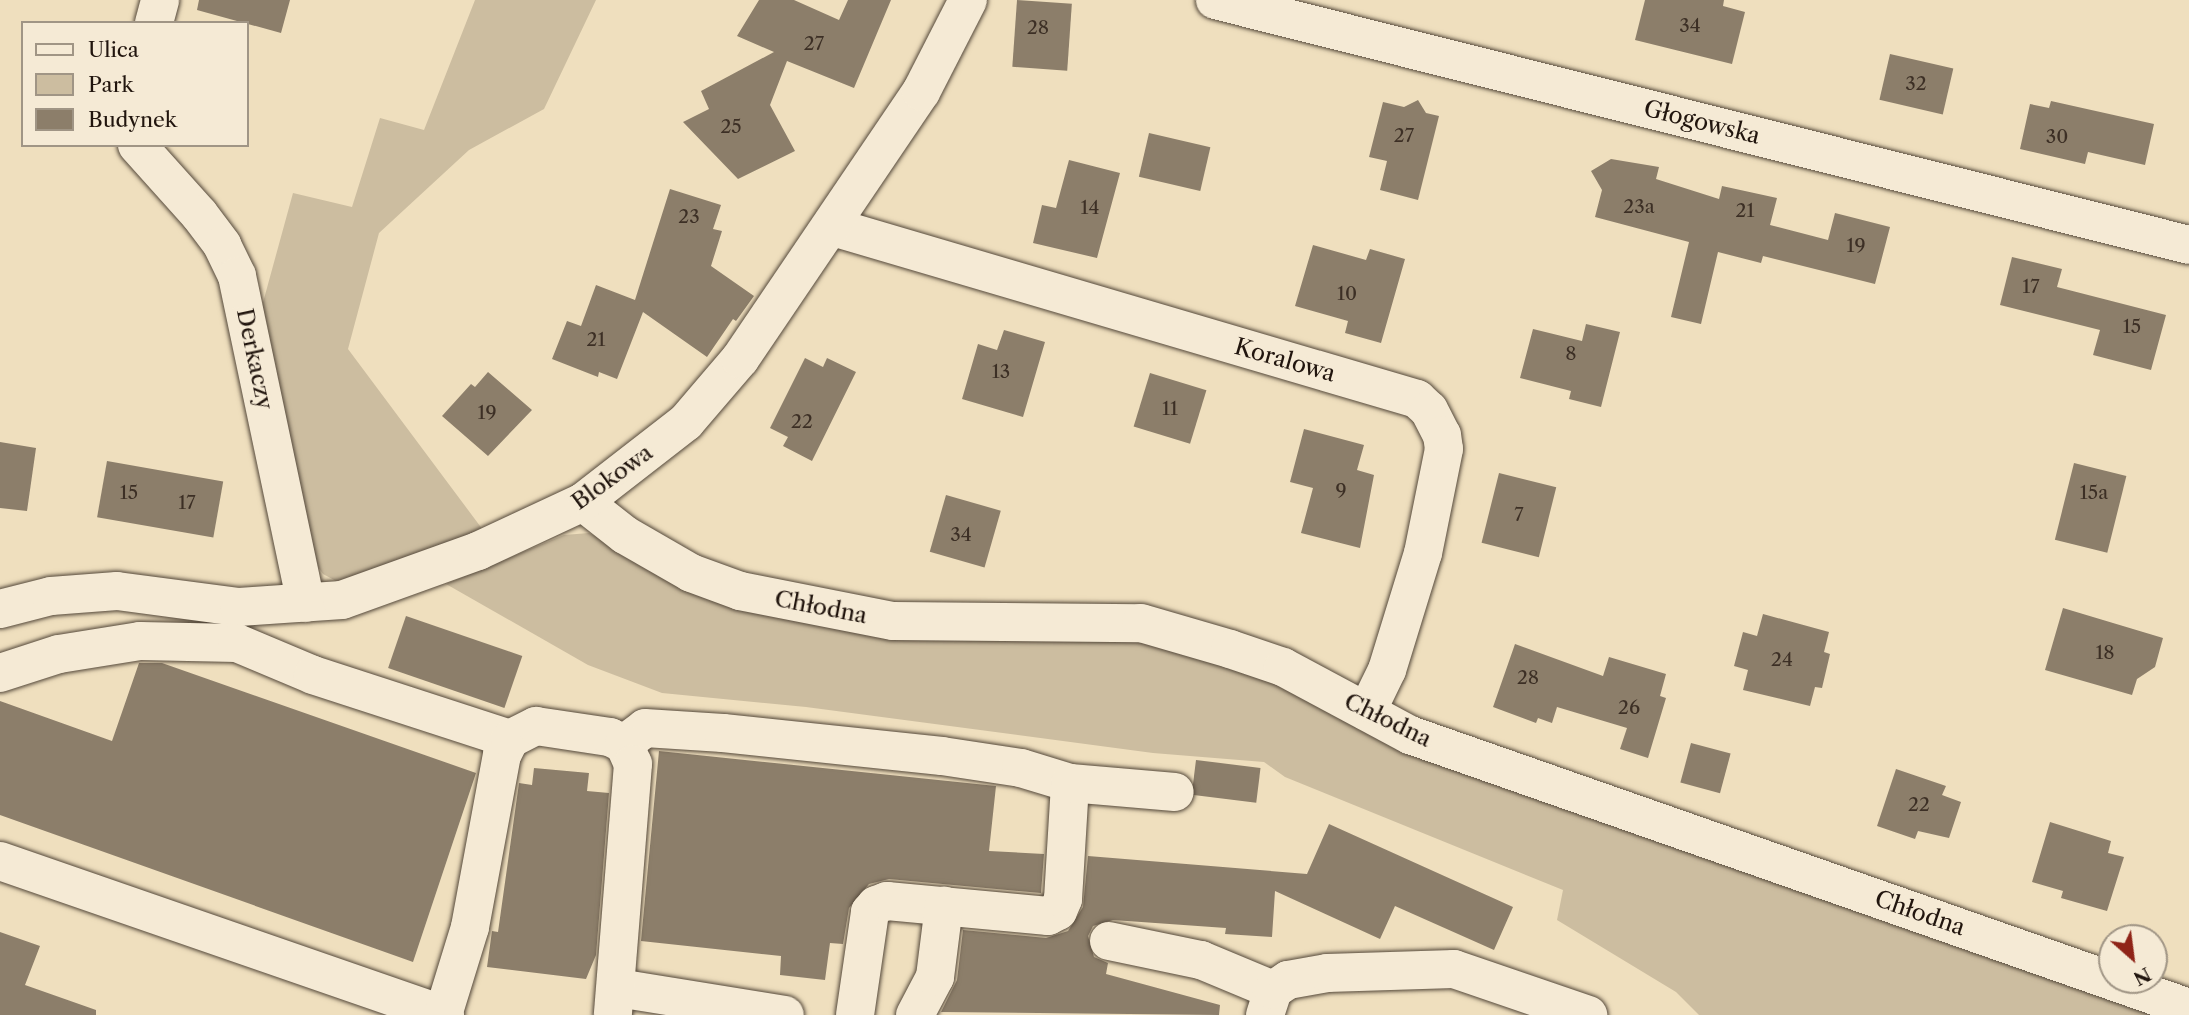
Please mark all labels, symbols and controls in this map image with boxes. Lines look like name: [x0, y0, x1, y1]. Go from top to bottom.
house number: 34: [1679, 15, 1701, 37]
house number: 28: [1027, 17, 1049, 39]
legend: [21, 21, 248, 147]
house number: 27: [804, 33, 824, 55]
text: Ulica: [88, 37, 139, 62]
text: Park: [88, 72, 134, 97]
house number: 32: [1905, 73, 1927, 95]
street label: Głogowska: [1641, 94, 1763, 150]
text: Budynek: [88, 107, 177, 132]
house number: 25: [720, 116, 742, 138]
house number: 27: [1394, 125, 1414, 147]
house number: 30: [2046, 126, 2068, 148]
house number: 23a: [1623, 196, 1655, 218]
house number: 14: [1081, 197, 1099, 219]
house number: 21: [1736, 200, 1754, 222]
house number: 23: [678, 206, 700, 228]
house number: 19: [1846, 235, 1866, 257]
house number: 17: [2022, 276, 2040, 298]
house number: 10: [1337, 283, 1357, 305]
street label: Derkaczy: [231, 306, 279, 412]
house number: 15: [2123, 316, 2141, 338]
house number: 21: [587, 329, 605, 351]
street label: Koralowa: [1231, 332, 1339, 388]
house number: 8: [1565, 343, 1577, 365]
house number: 13: [992, 361, 1010, 383]
house number: 11: [1162, 398, 1178, 420]
house number: 19: [477, 402, 497, 424]
house number: 22: [791, 411, 813, 433]
street label: Blokowa: [566, 438, 658, 516]
house number: 9: [1335, 480, 1347, 502]
house number: 15: [120, 482, 138, 504]
house number: 15a: [2080, 482, 2108, 504]
house number: 17: [178, 492, 196, 514]
house number: 7: [1514, 504, 1524, 526]
house number: 34: [950, 524, 972, 546]
street label: Chłodna: [772, 585, 870, 629]
house number: 18: [2095, 642, 2115, 664]
house number: 24: [1771, 649, 1793, 671]
house number: 28: [1517, 667, 1539, 689]
street label: Chłodna: [1340, 687, 1436, 753]
house number: 26: [1618, 697, 1640, 719]
house number: 22: [1908, 794, 1930, 816]
street label: Chłodna: [1871, 885, 1969, 941]
north arrow: [2098, 924, 2168, 994]
text: N: [2129, 962, 2155, 990]

